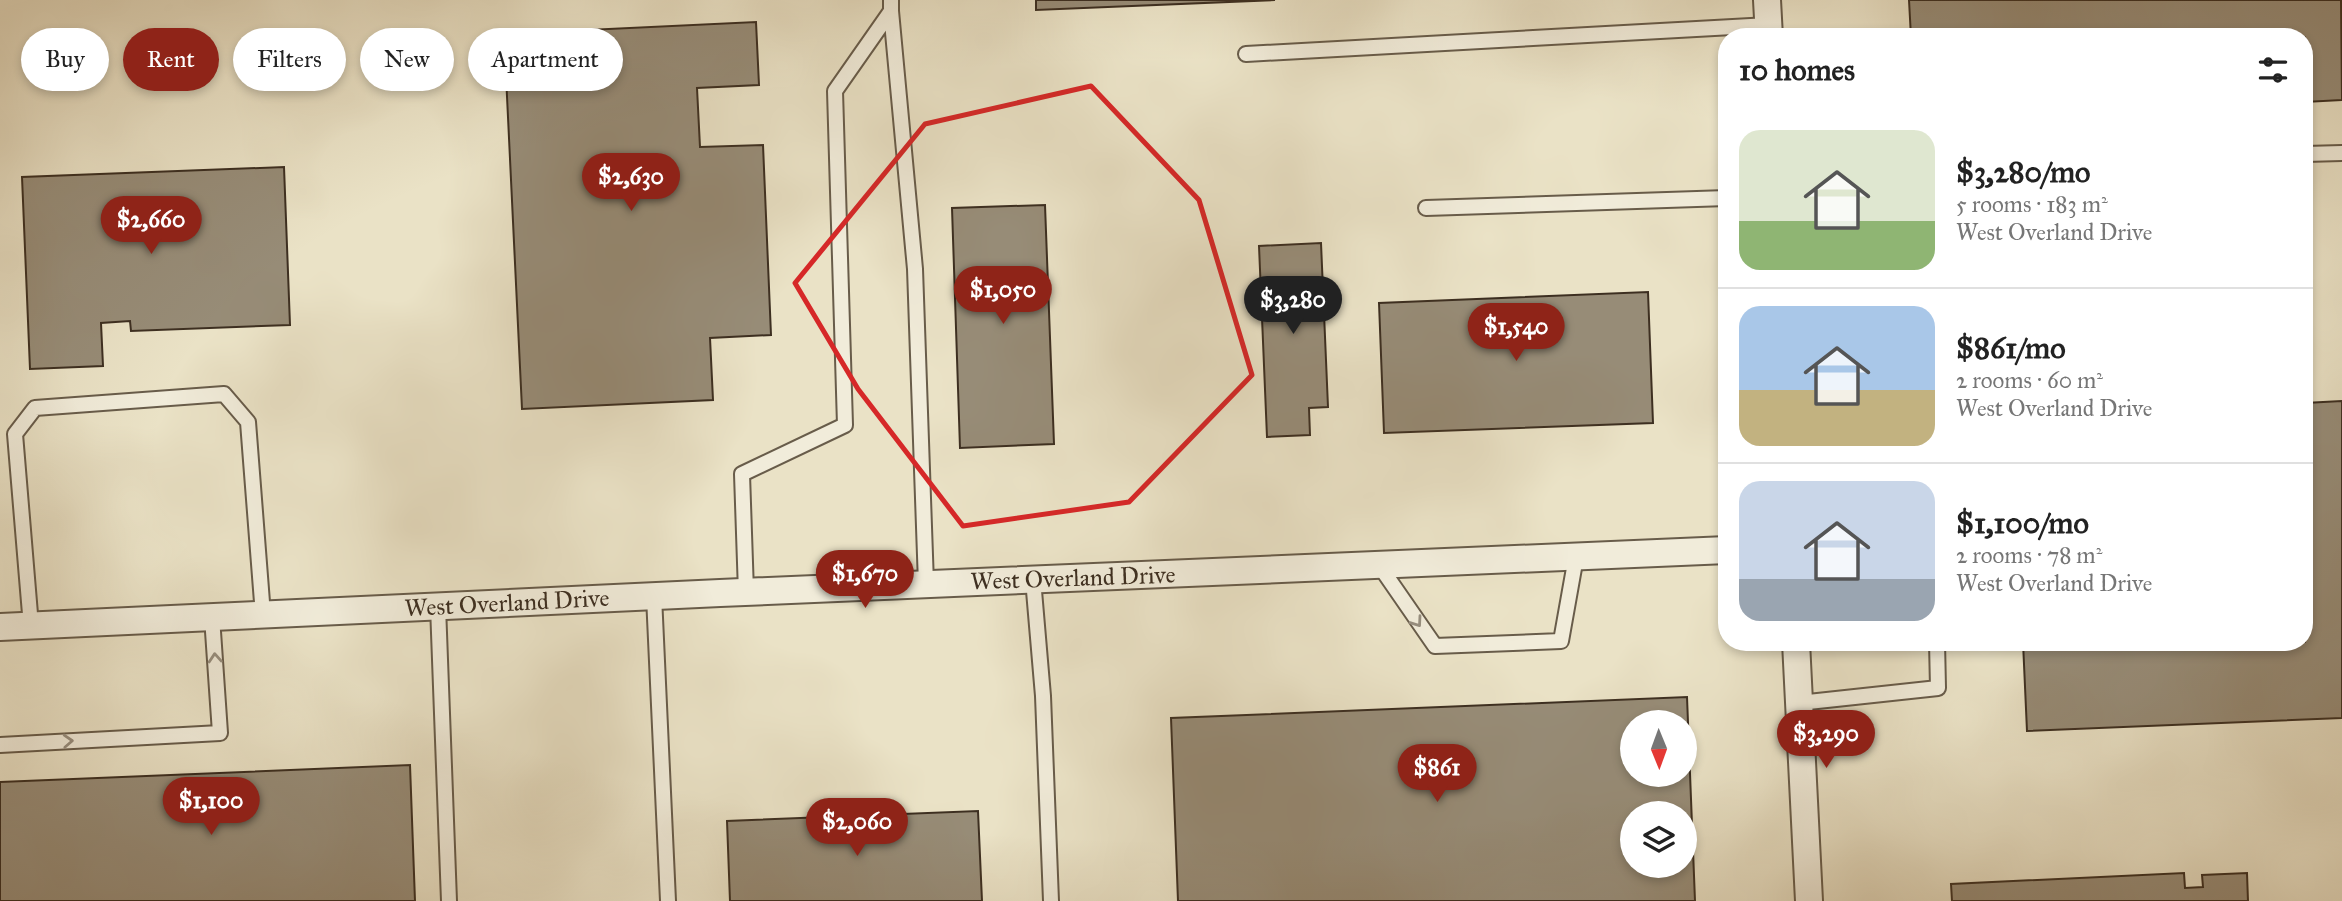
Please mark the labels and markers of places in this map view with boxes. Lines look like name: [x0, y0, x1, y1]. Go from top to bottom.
pin: $2,630: [574, 154, 688, 213]
pin: $2,660: [94, 196, 208, 256]
pin: $1,050: [946, 266, 1060, 326]
pin: $3,280: [1236, 276, 1350, 336]
pin: $1,540: [1459, 304, 1573, 363]
pin: $1,670: [808, 550, 922, 610]
pin: $3,290: [1769, 710, 1883, 770]
pin: $861: [1396, 744, 1478, 804]
pin: $1,100: [154, 778, 268, 837]
pin: $2,060: [800, 798, 914, 858]

